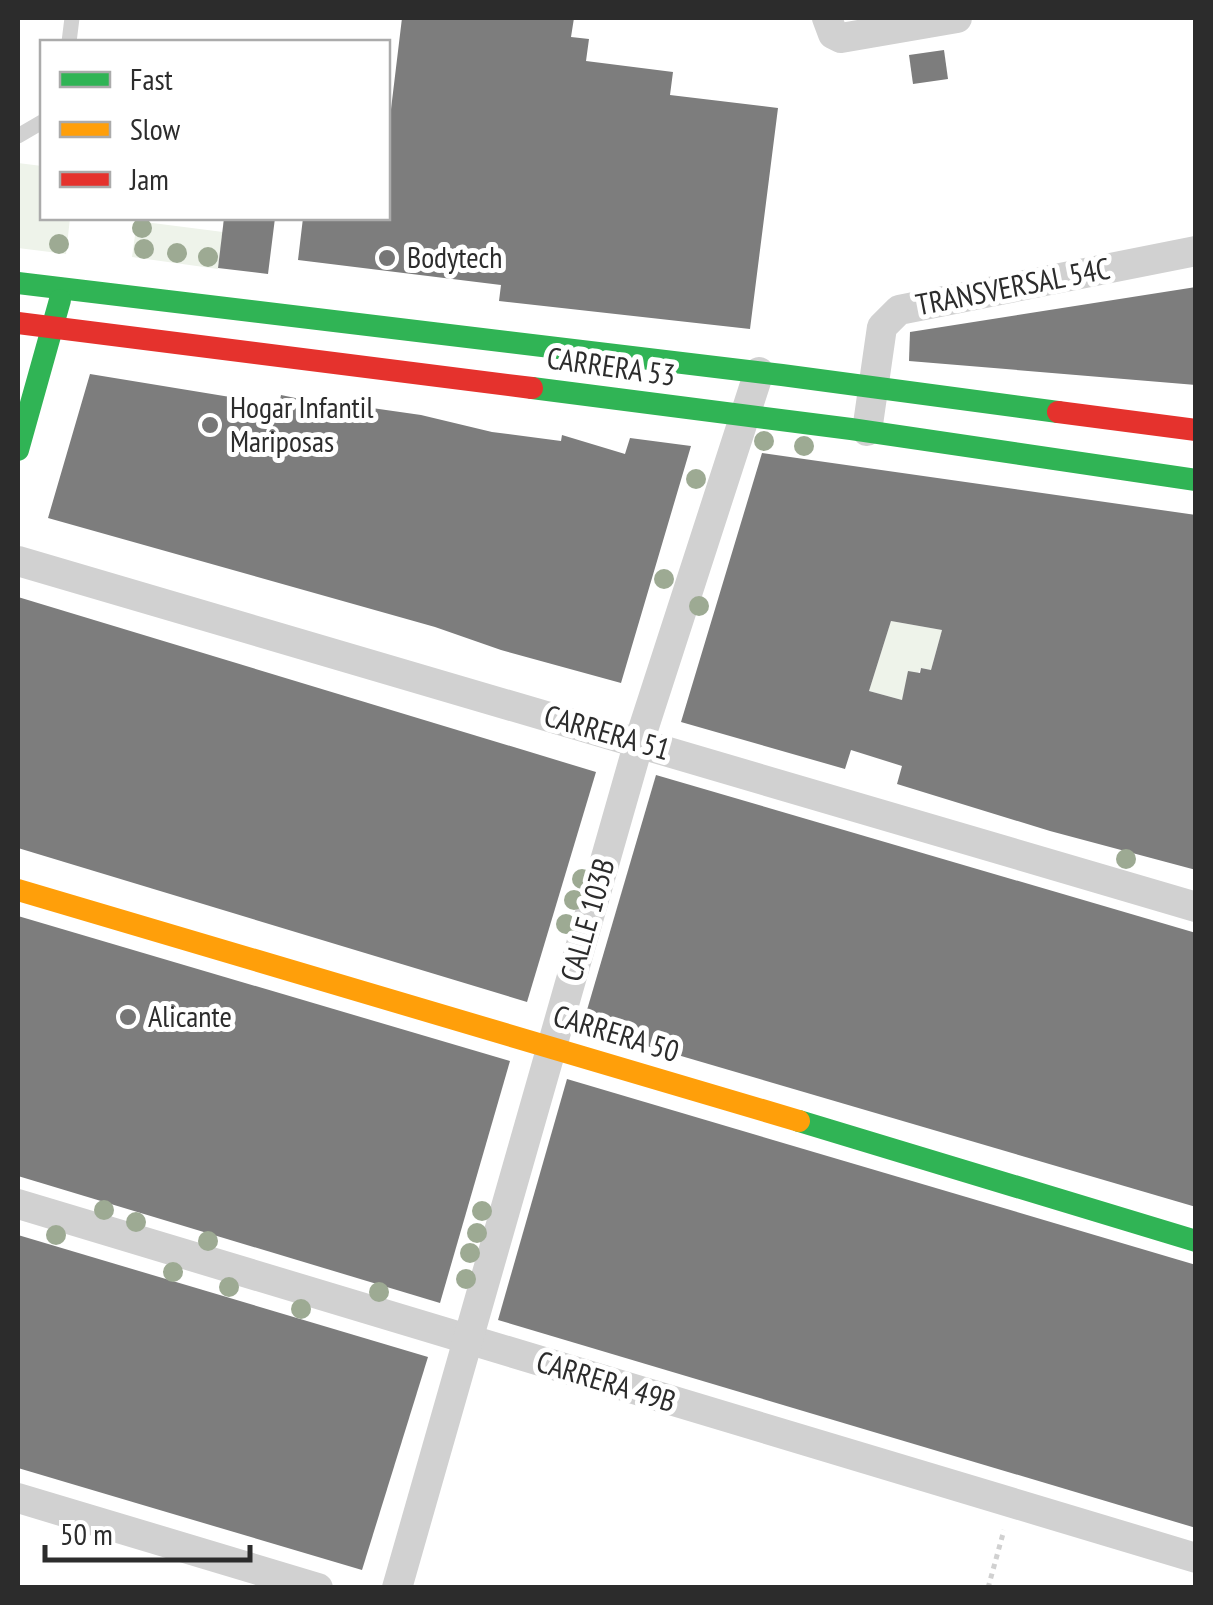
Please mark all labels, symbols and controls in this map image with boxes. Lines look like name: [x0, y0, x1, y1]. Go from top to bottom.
legend: [40, 40, 390, 220]
text: Fast: [130, 59, 174, 98]
text: Slow: [130, 109, 181, 148]
text: Jam: [129, 159, 169, 198]
place label: Bodytech: [407, 237, 502, 276]
marker: Bodytech: [376, 247, 398, 269]
street label: TRANSVERSAL 54C: [912, 248, 1113, 323]
street label: CARRERA 53: [545, 337, 678, 394]
place label: Hogar Infantil Mariposas: [230, 387, 373, 460]
marker: Hogar Infantil Mariposas: [199, 414, 221, 436]
street label: CARRERA 51: [540, 695, 675, 768]
street label: CALLE 103B: [550, 854, 623, 985]
street label: CARRERA 50: [549, 995, 684, 1070]
place label: Alicante: [148, 996, 232, 1035]
marker: Alicante: [117, 1006, 139, 1028]
street label: CARRERA 49B: [532, 1341, 681, 1420]
scale bar: [45, 1500, 250, 1562]
text: 50 m: [60, 1514, 113, 1553]

